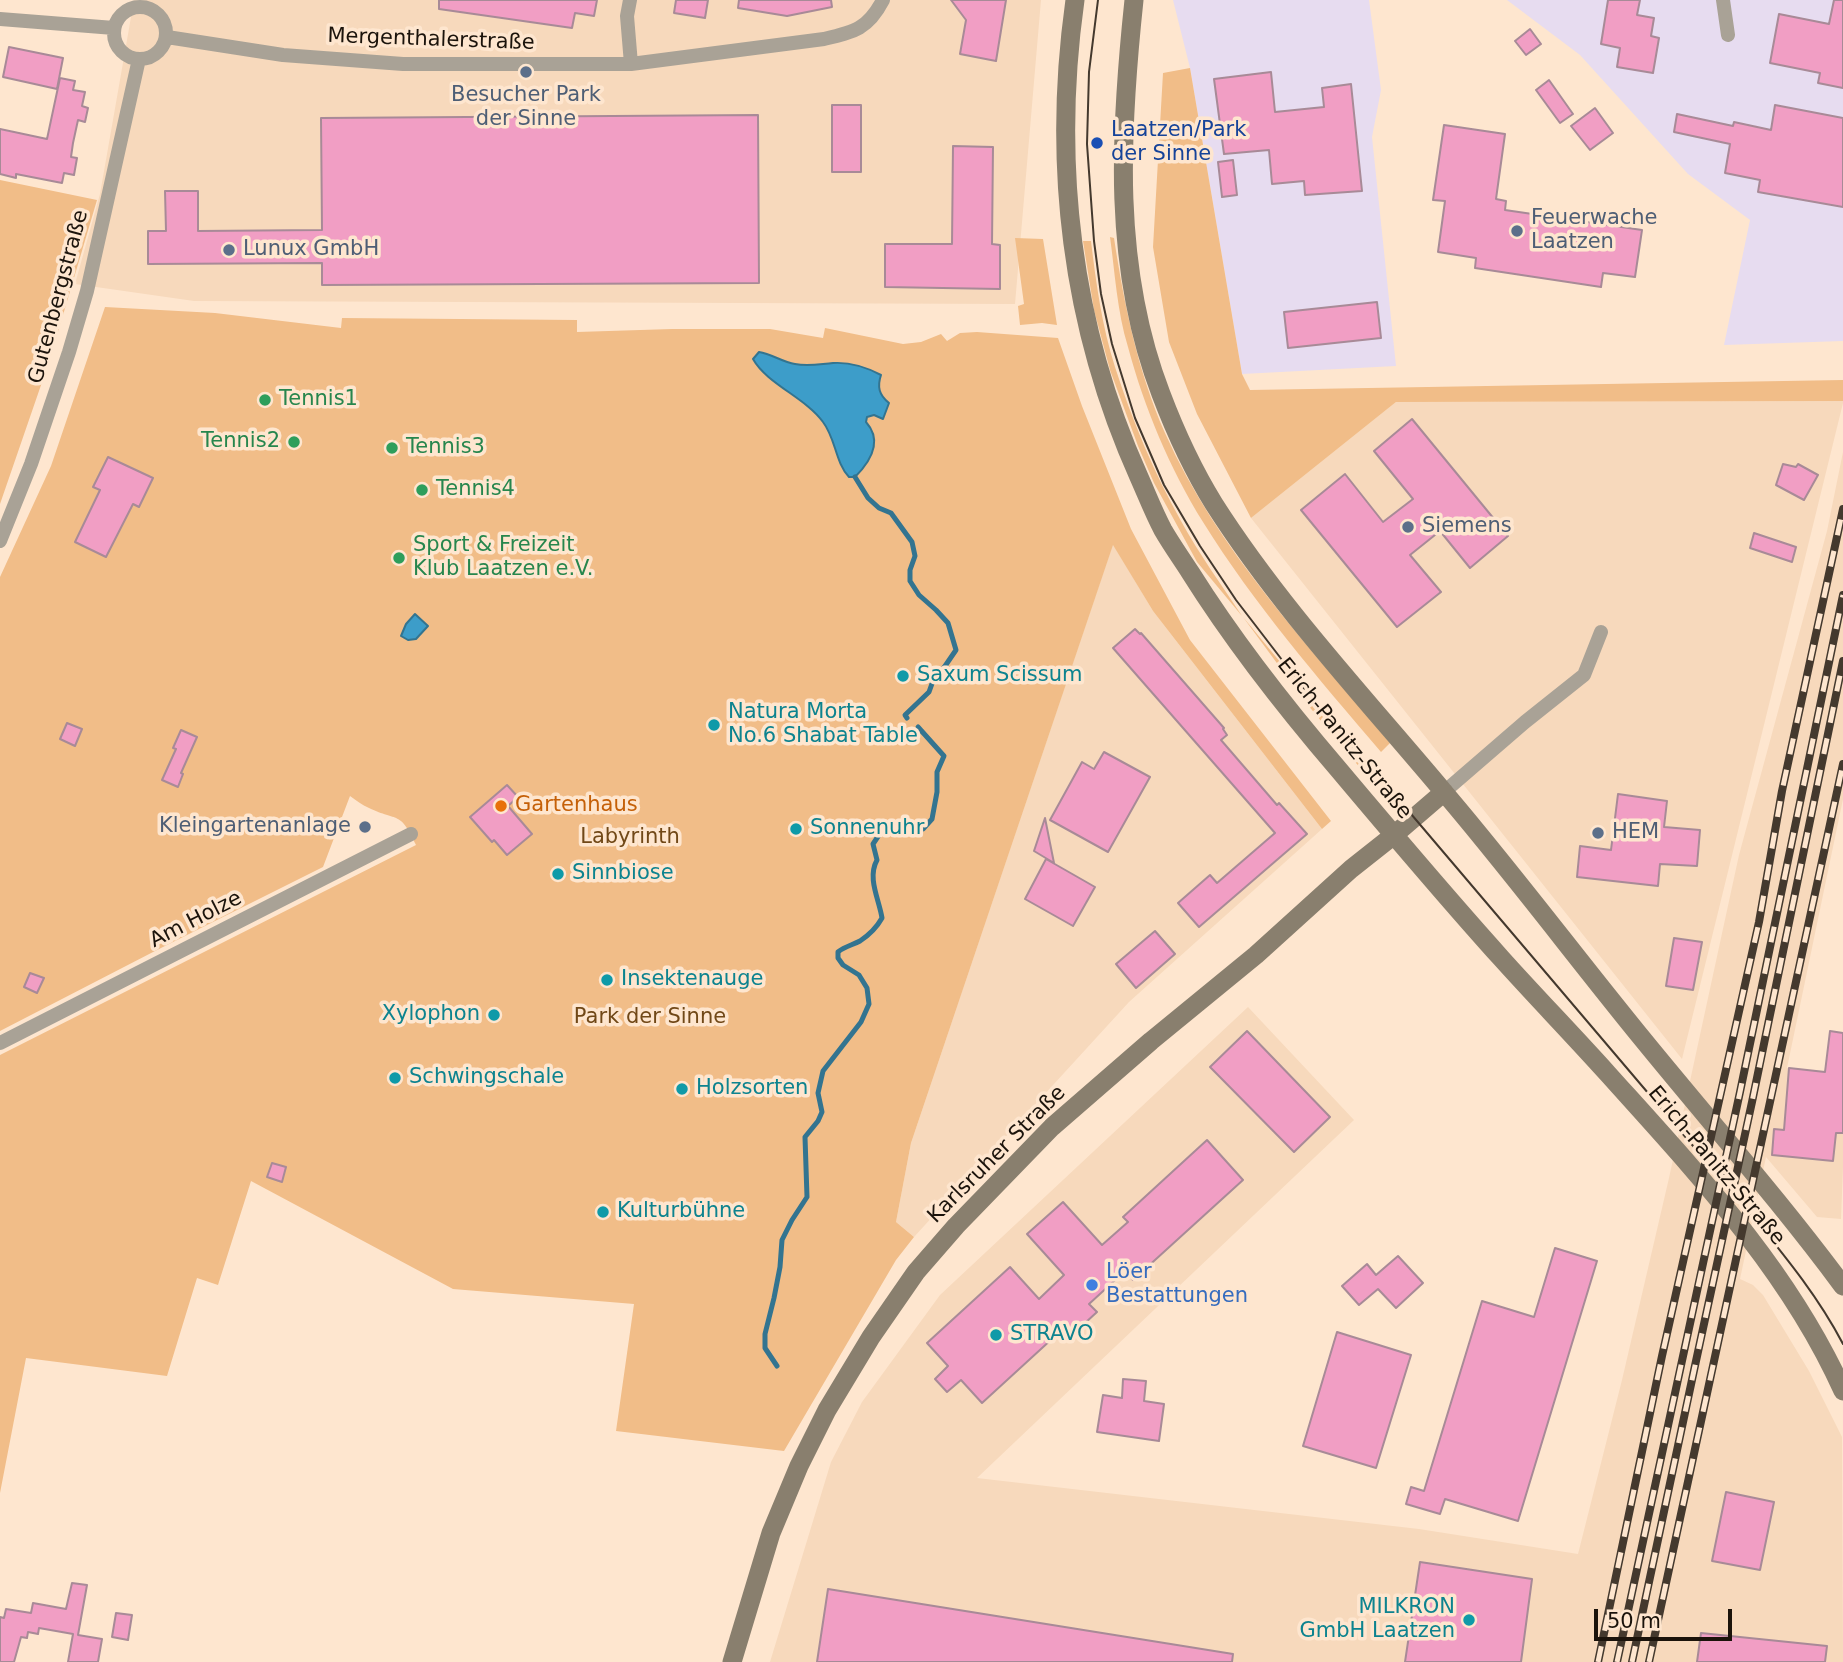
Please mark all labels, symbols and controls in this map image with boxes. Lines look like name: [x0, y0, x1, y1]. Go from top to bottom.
street label: Mergenthalerstraße: [327, 24, 535, 56]
marker: Besucher Park der Sinne: [518, 64, 534, 80]
place label: Besucher Park der Sinne: [451, 83, 601, 133]
place label: Laatzen/Park der Sinne: [1111, 118, 1246, 168]
marker: Laatzen/Park der Sinne: [1089, 135, 1105, 151]
place label: Feuerwache Laatzen: [1531, 206, 1658, 256]
street label: Gutenbergstraße: [24, 207, 94, 387]
marker: Feuerwache Laatzen: [1509, 223, 1525, 239]
place label: Lunux GmbH: [243, 237, 379, 263]
marker: Lunux GmbH: [221, 242, 237, 258]
place label: Tennis1: [279, 387, 358, 413]
marker: Tennis1: [257, 392, 273, 408]
place label: Tennis2: [201, 429, 280, 455]
marker: Tennis2: [286, 434, 302, 450]
place label: Tennis3: [406, 435, 485, 461]
marker: Tennis3: [384, 440, 400, 456]
place label: Tennis4: [436, 477, 515, 503]
marker: Tennis4: [414, 482, 430, 498]
place label: Siemens: [1422, 514, 1512, 540]
marker: Siemens: [1400, 519, 1416, 535]
place label: Sport & Freizeit Klub Laatzen e.V.: [413, 533, 593, 583]
marker: Sport & Freizeit Klub Laatzen e.V.: [391, 550, 407, 566]
street label: Erich-Panitz-Straße: [1271, 653, 1417, 825]
place label: Saxum Scissum: [917, 663, 1082, 689]
marker: Saxum Scissum: [895, 668, 911, 684]
place label: Natura Morta No.6 Shabat Table: [728, 700, 918, 750]
marker: Natura Morta No.6 Shabat Table: [706, 717, 722, 733]
place label: Gartenhaus: [515, 793, 638, 819]
marker: Gartenhaus: [493, 798, 509, 814]
place label: Kleingartenanlage: [159, 814, 351, 840]
place label: Sonnenuhr: [810, 816, 924, 842]
marker: Kleingartenanlage: [357, 819, 373, 835]
place label: HEM: [1612, 820, 1659, 846]
marker: Sonnenuhr: [788, 821, 804, 837]
park label: Labyrinth: [580, 825, 680, 851]
marker: HEM: [1590, 825, 1606, 841]
place label: Sinnbiose: [572, 861, 674, 887]
marker: Sinnbiose: [550, 866, 566, 882]
street label: Am Holze: [146, 886, 246, 954]
place label: Insektenauge: [621, 967, 763, 993]
marker: Insektenauge: [599, 972, 615, 988]
place label: Xylophon: [382, 1002, 480, 1028]
park label: Park der Sinne: [574, 1005, 726, 1031]
marker: Xylophon: [486, 1007, 502, 1023]
place label: Schwingschale: [409, 1065, 564, 1091]
marker: Schwingschale: [387, 1070, 403, 1086]
place label: Holzsorten: [696, 1076, 808, 1102]
marker: Holzsorten: [674, 1081, 690, 1097]
street label: Karlsruher Straße: [923, 1081, 1071, 1229]
street label: Erich-Panitz-Straße: [1642, 1081, 1790, 1251]
place label: Kulturbühne: [617, 1199, 745, 1225]
marker: Kulturbühne: [595, 1204, 611, 1220]
place label: Löer Bestattungen: [1106, 1260, 1248, 1310]
marker: Löer Bestattungen: [1084, 1277, 1100, 1293]
place label: STRAVO: [1010, 1322, 1093, 1348]
marker: STRAVO: [988, 1327, 1004, 1343]
place label: MILKRON GmbH Laatzen: [1300, 1595, 1455, 1645]
scale bar: [1598, 1596, 1736, 1640]
text: 50 m: [1607, 1609, 1661, 1633]
marker: MILKRON GmbH Laatzen: [1461, 1612, 1477, 1628]

